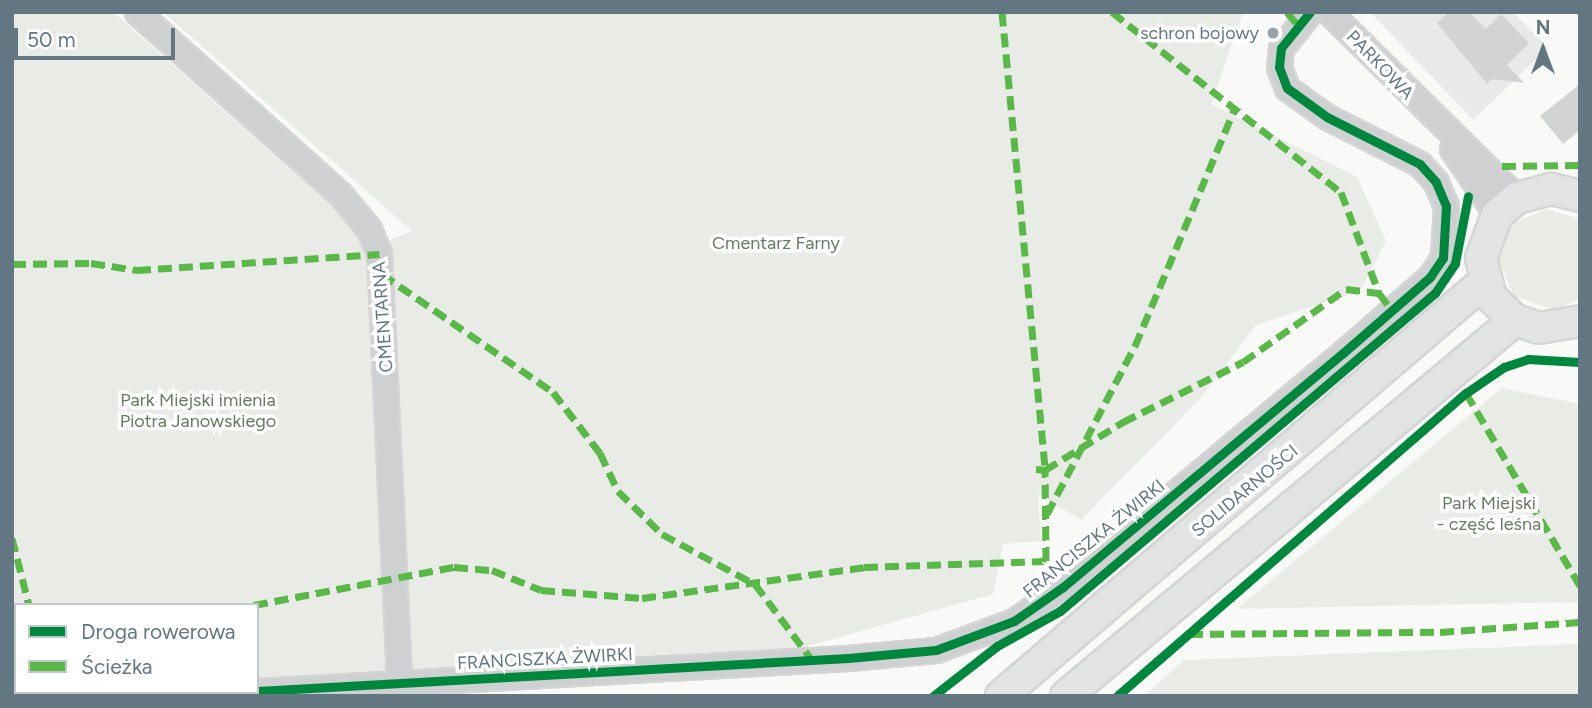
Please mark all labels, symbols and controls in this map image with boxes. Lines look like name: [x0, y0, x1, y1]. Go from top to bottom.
scale bar: [18, 14, 178, 58]
north arrow: [1508, 14, 1578, 84]
text: N: [1536, 16, 1550, 39]
place label: schron bojowy: [1140, 22, 1259, 44]
marker: schron bojowy: [1265, 25, 1281, 41]
street label: PARKOWA: [1342, 26, 1418, 104]
text: 50 m: [27, 27, 76, 52]
park label: Cmentarz Farny: [712, 232, 840, 254]
street label: CMENTARNA: [368, 261, 398, 373]
park label: Park Miejski imienia Piotra Janowskiego: [120, 390, 276, 432]
street label: SOLIDARNOŚCI: [1188, 440, 1302, 542]
street label: FRANCISZKA ŻWIRKI: [1019, 475, 1169, 603]
park label: Park Miejski - część leśna: [1437, 493, 1541, 536]
legend: [14, 603, 259, 694]
text: Droga rowerowa: [81, 619, 236, 644]
street label: FRANCISZKA ŻWIRKI: [457, 644, 633, 674]
text: Ścieżka: [81, 654, 153, 679]

